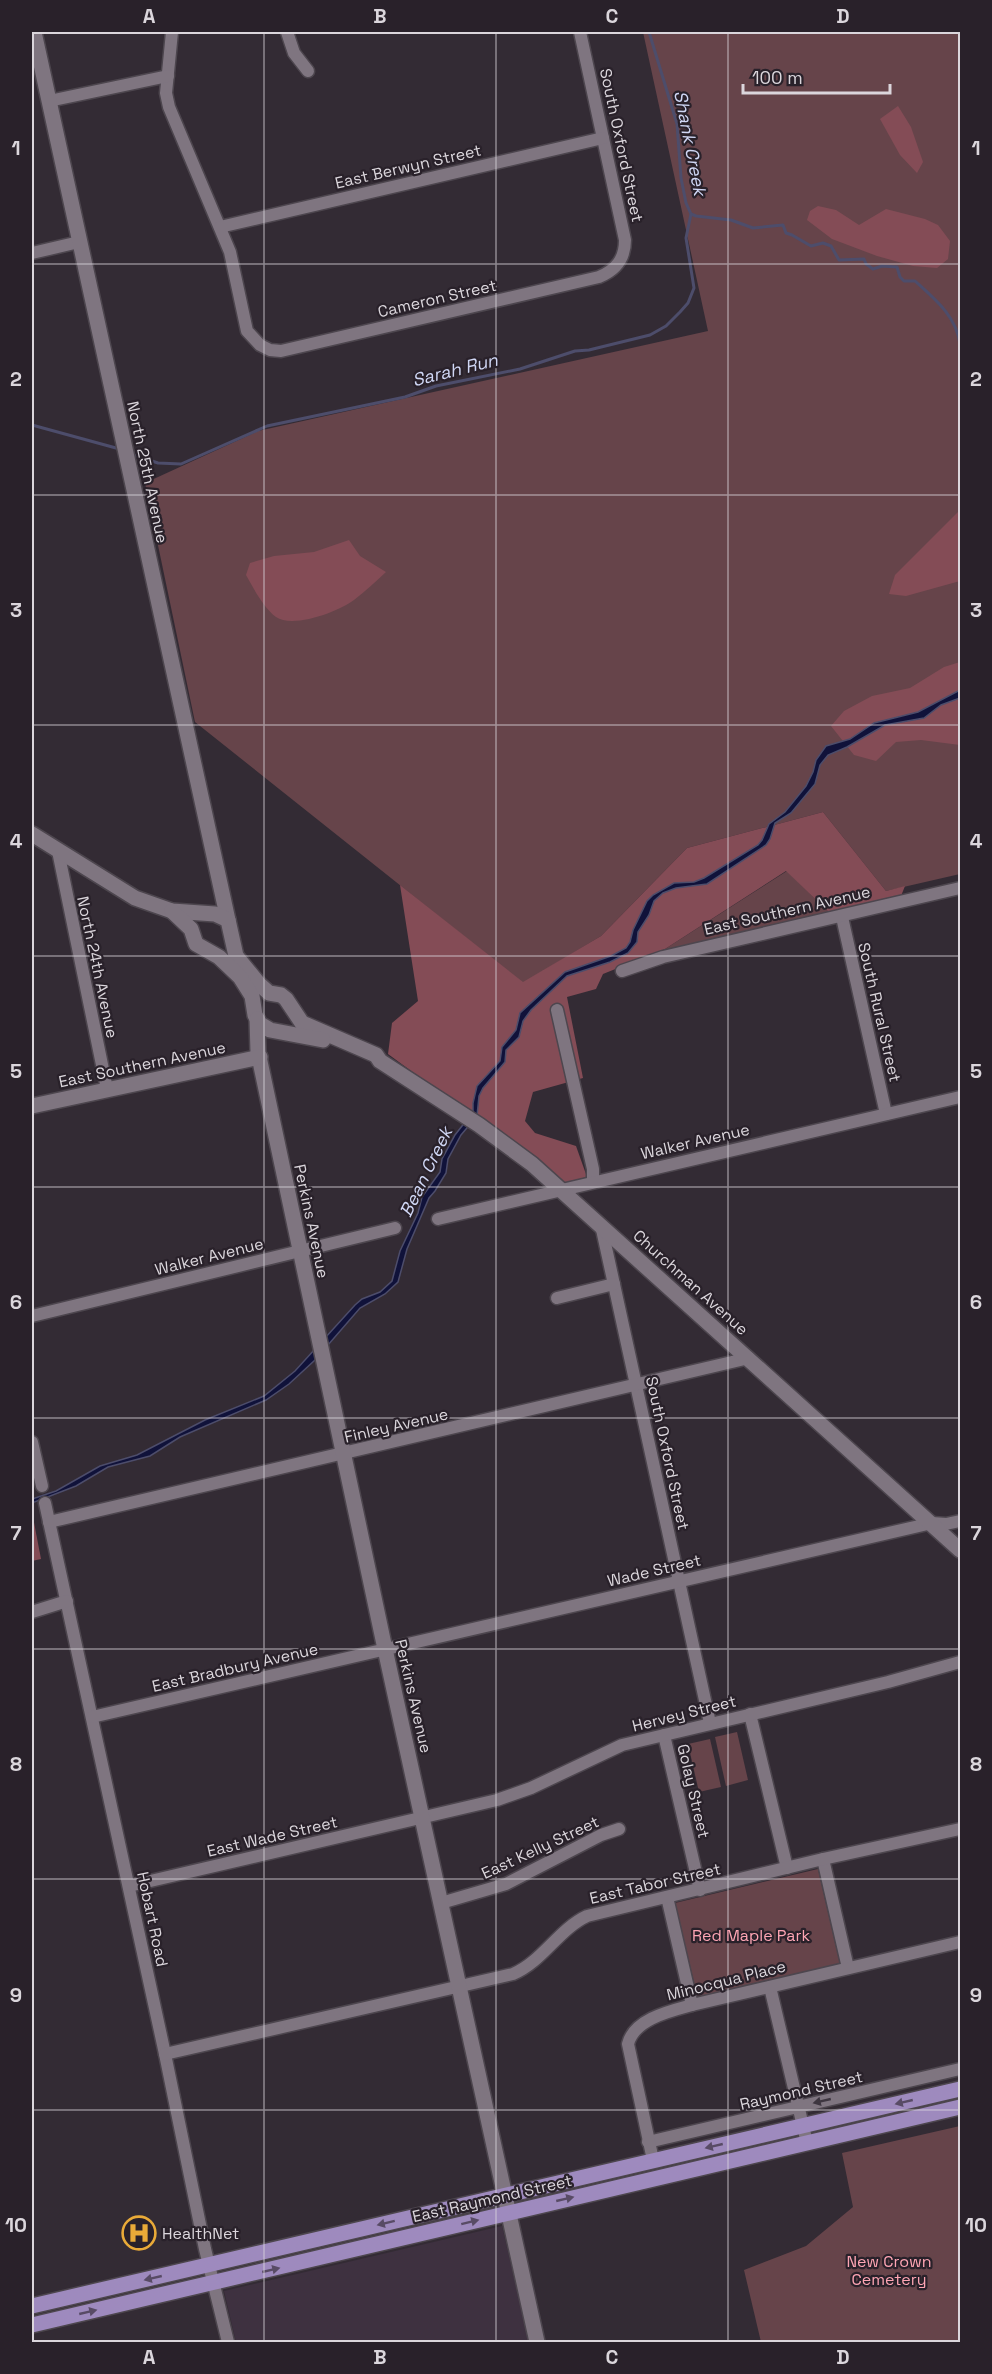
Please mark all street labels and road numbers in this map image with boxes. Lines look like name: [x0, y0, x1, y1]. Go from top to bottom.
street label: South Oxford Street: [595, 66, 648, 224]
street label: East Berwyn Street: [333, 139, 483, 194]
street label: Cameron Street: [376, 275, 498, 322]
street label: North 25th Avenue: [122, 399, 173, 545]
street label: East Southern Avenue: [702, 881, 872, 940]
street label: North 24th Avenue: [72, 894, 123, 1040]
street label: South Rural Street: [853, 940, 906, 1084]
street label: East Southern Avenue: [57, 1037, 228, 1092]
street label: Walker Avenue: [639, 1119, 752, 1164]
street label: Perkins Avenue: [289, 1162, 334, 1280]
street label: Churchman Avenue: [629, 1225, 753, 1340]
street label: Walker Avenue: [153, 1233, 266, 1280]
street label: South Oxford Street: [641, 1374, 694, 1532]
street label: Finley Avenue: [342, 1403, 450, 1448]
street label: Wade Street: [605, 1550, 703, 1591]
street label: Perkins Avenue: [390, 1637, 437, 1755]
street label: East Bradbury Avenue: [150, 1638, 320, 1697]
street label: Hervey Street: [630, 1690, 738, 1737]
street label: Golay Street: [672, 1742, 715, 1840]
street label: East Wade Street: [205, 1811, 339, 1862]
street label: East Kelly Street: [478, 1811, 602, 1884]
street label: East Tabor Street: [588, 1858, 723, 1909]
street label: Hobart Road: [132, 1870, 173, 1969]
street label: Minocqua Place: [664, 1956, 788, 2005]
street label: Raymond Street: [738, 2066, 865, 2115]
street label: East Raymond Street: [410, 2170, 574, 2227]

